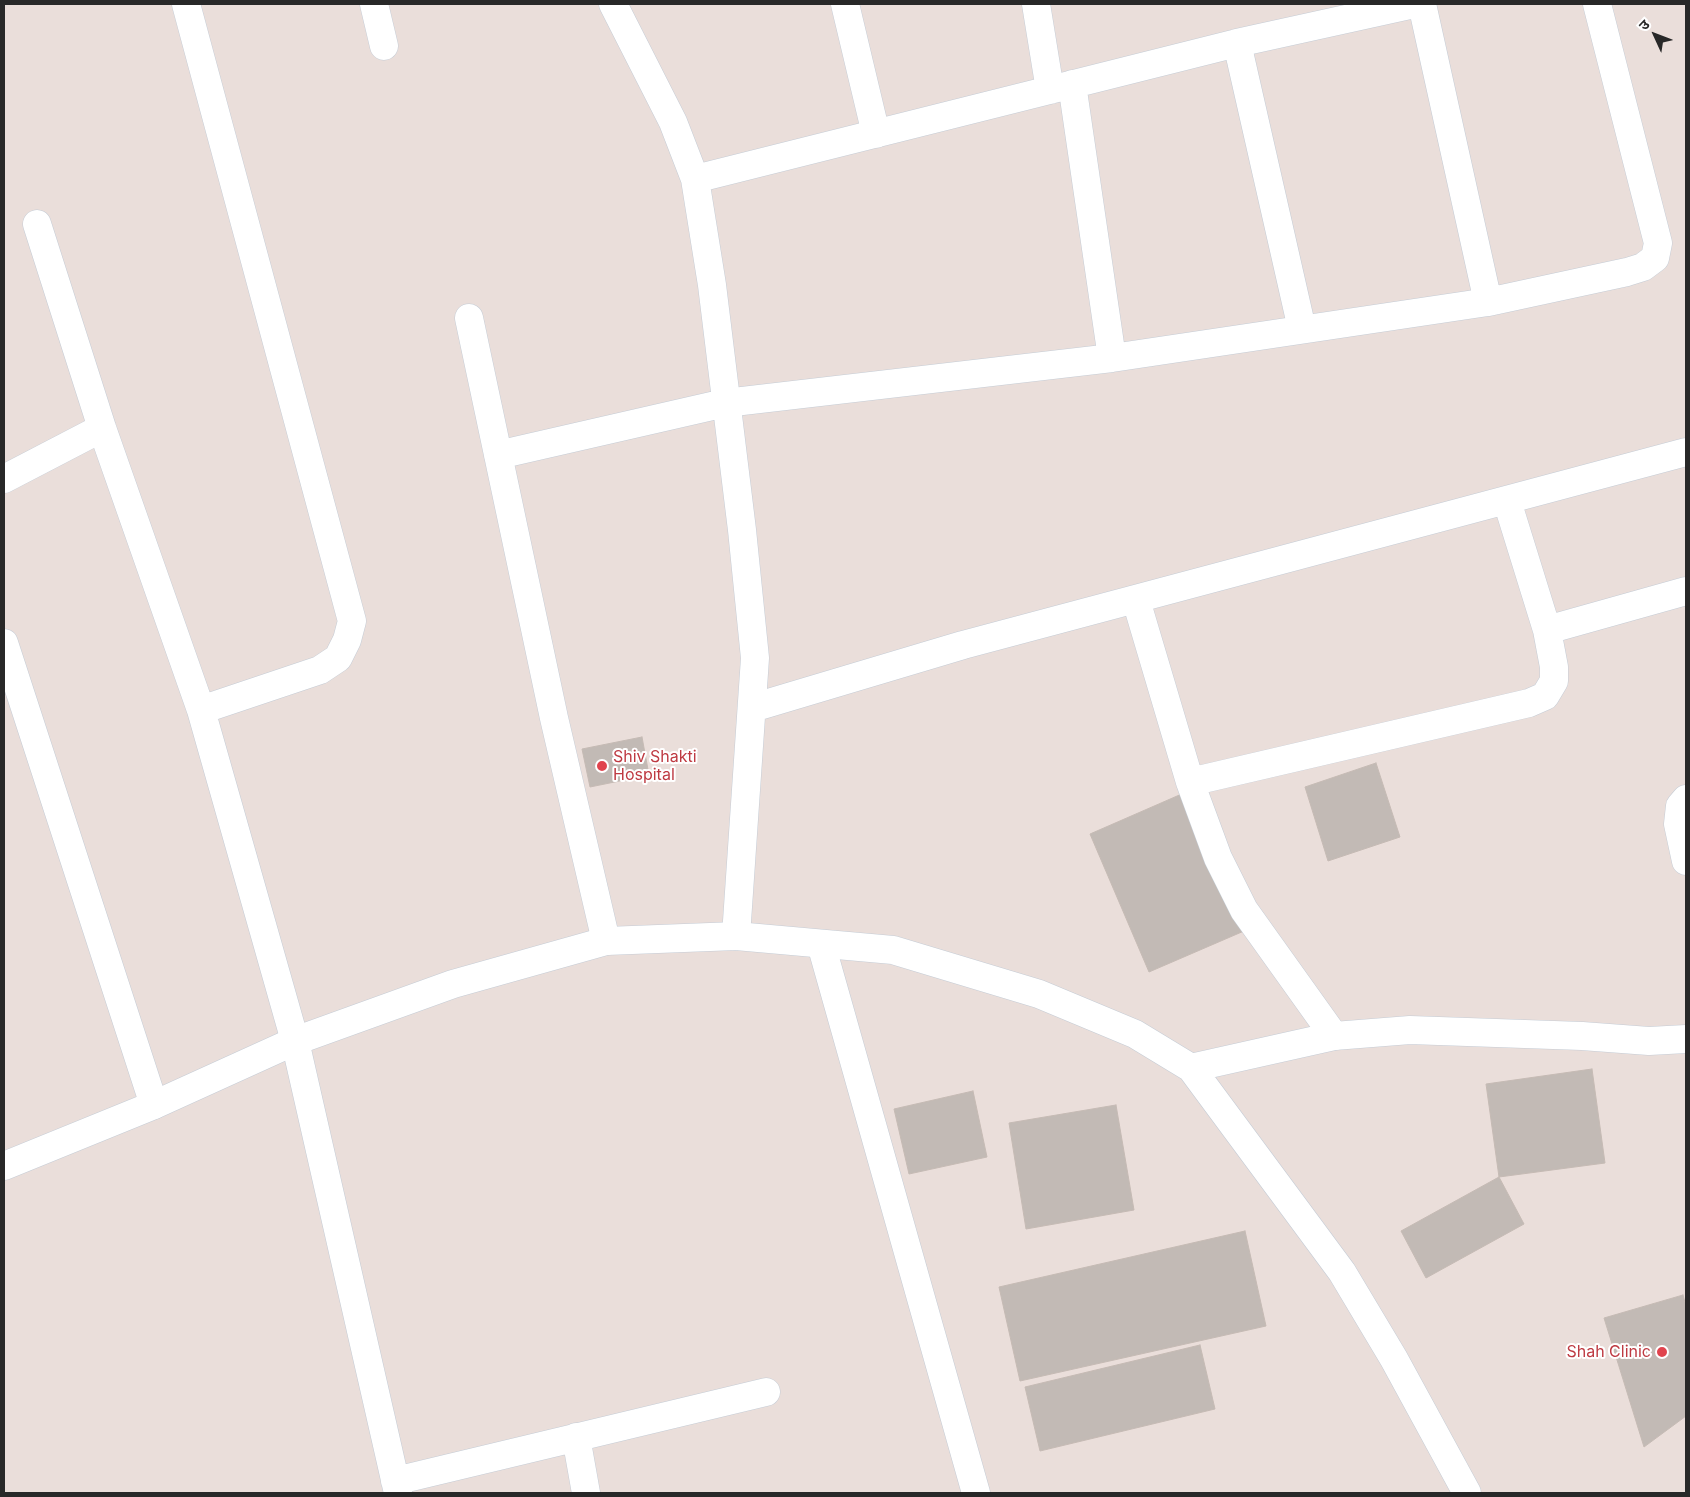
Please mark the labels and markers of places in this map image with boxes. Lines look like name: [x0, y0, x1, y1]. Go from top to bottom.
place label: Shiv Shakti Hospital: [613, 747, 697, 785]
marker: Shiv Shakti Hospital: [595, 759, 609, 773]
place label: Shah Clinic: [1566, 1342, 1651, 1362]
marker: Shah Clinic: [1655, 1345, 1669, 1359]

